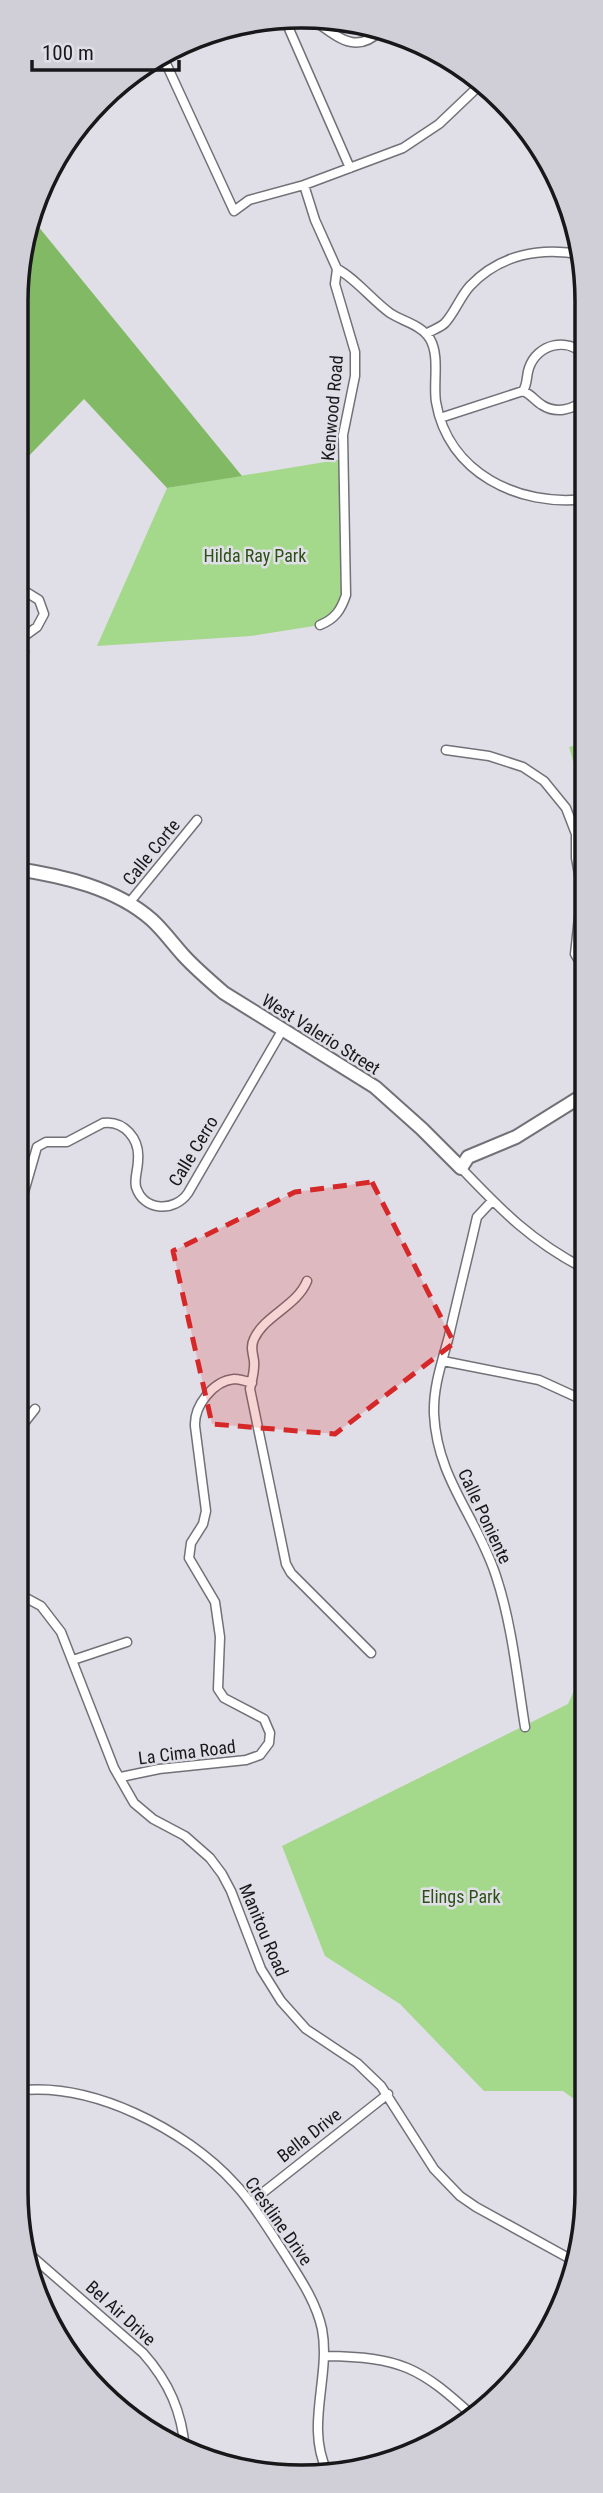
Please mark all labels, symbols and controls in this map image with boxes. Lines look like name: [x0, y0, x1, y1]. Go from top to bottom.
scale bar: [32, 28, 178, 72]
text: 100 m: [42, 41, 94, 65]
street label: Kenwood Road: [317, 354, 347, 462]
park label: Hilda Ray Park: [204, 545, 306, 566]
street label: Calle Corte: [118, 815, 184, 889]
street label: West Valerio Street: [258, 989, 384, 1079]
street label: Calle Cerro: [164, 1112, 222, 1190]
street label: Calle Poniente: [454, 1465, 516, 1567]
street label: La Cima Road: [137, 1736, 237, 1768]
street label: Manitou Road: [235, 1881, 293, 1979]
park label: Elings Park: [421, 1886, 501, 1907]
street label: Bella Drive: [273, 2104, 345, 2166]
street label: Crestline Drive: [241, 2173, 317, 2269]
street label: Bel Air Drive: [82, 2276, 160, 2350]

